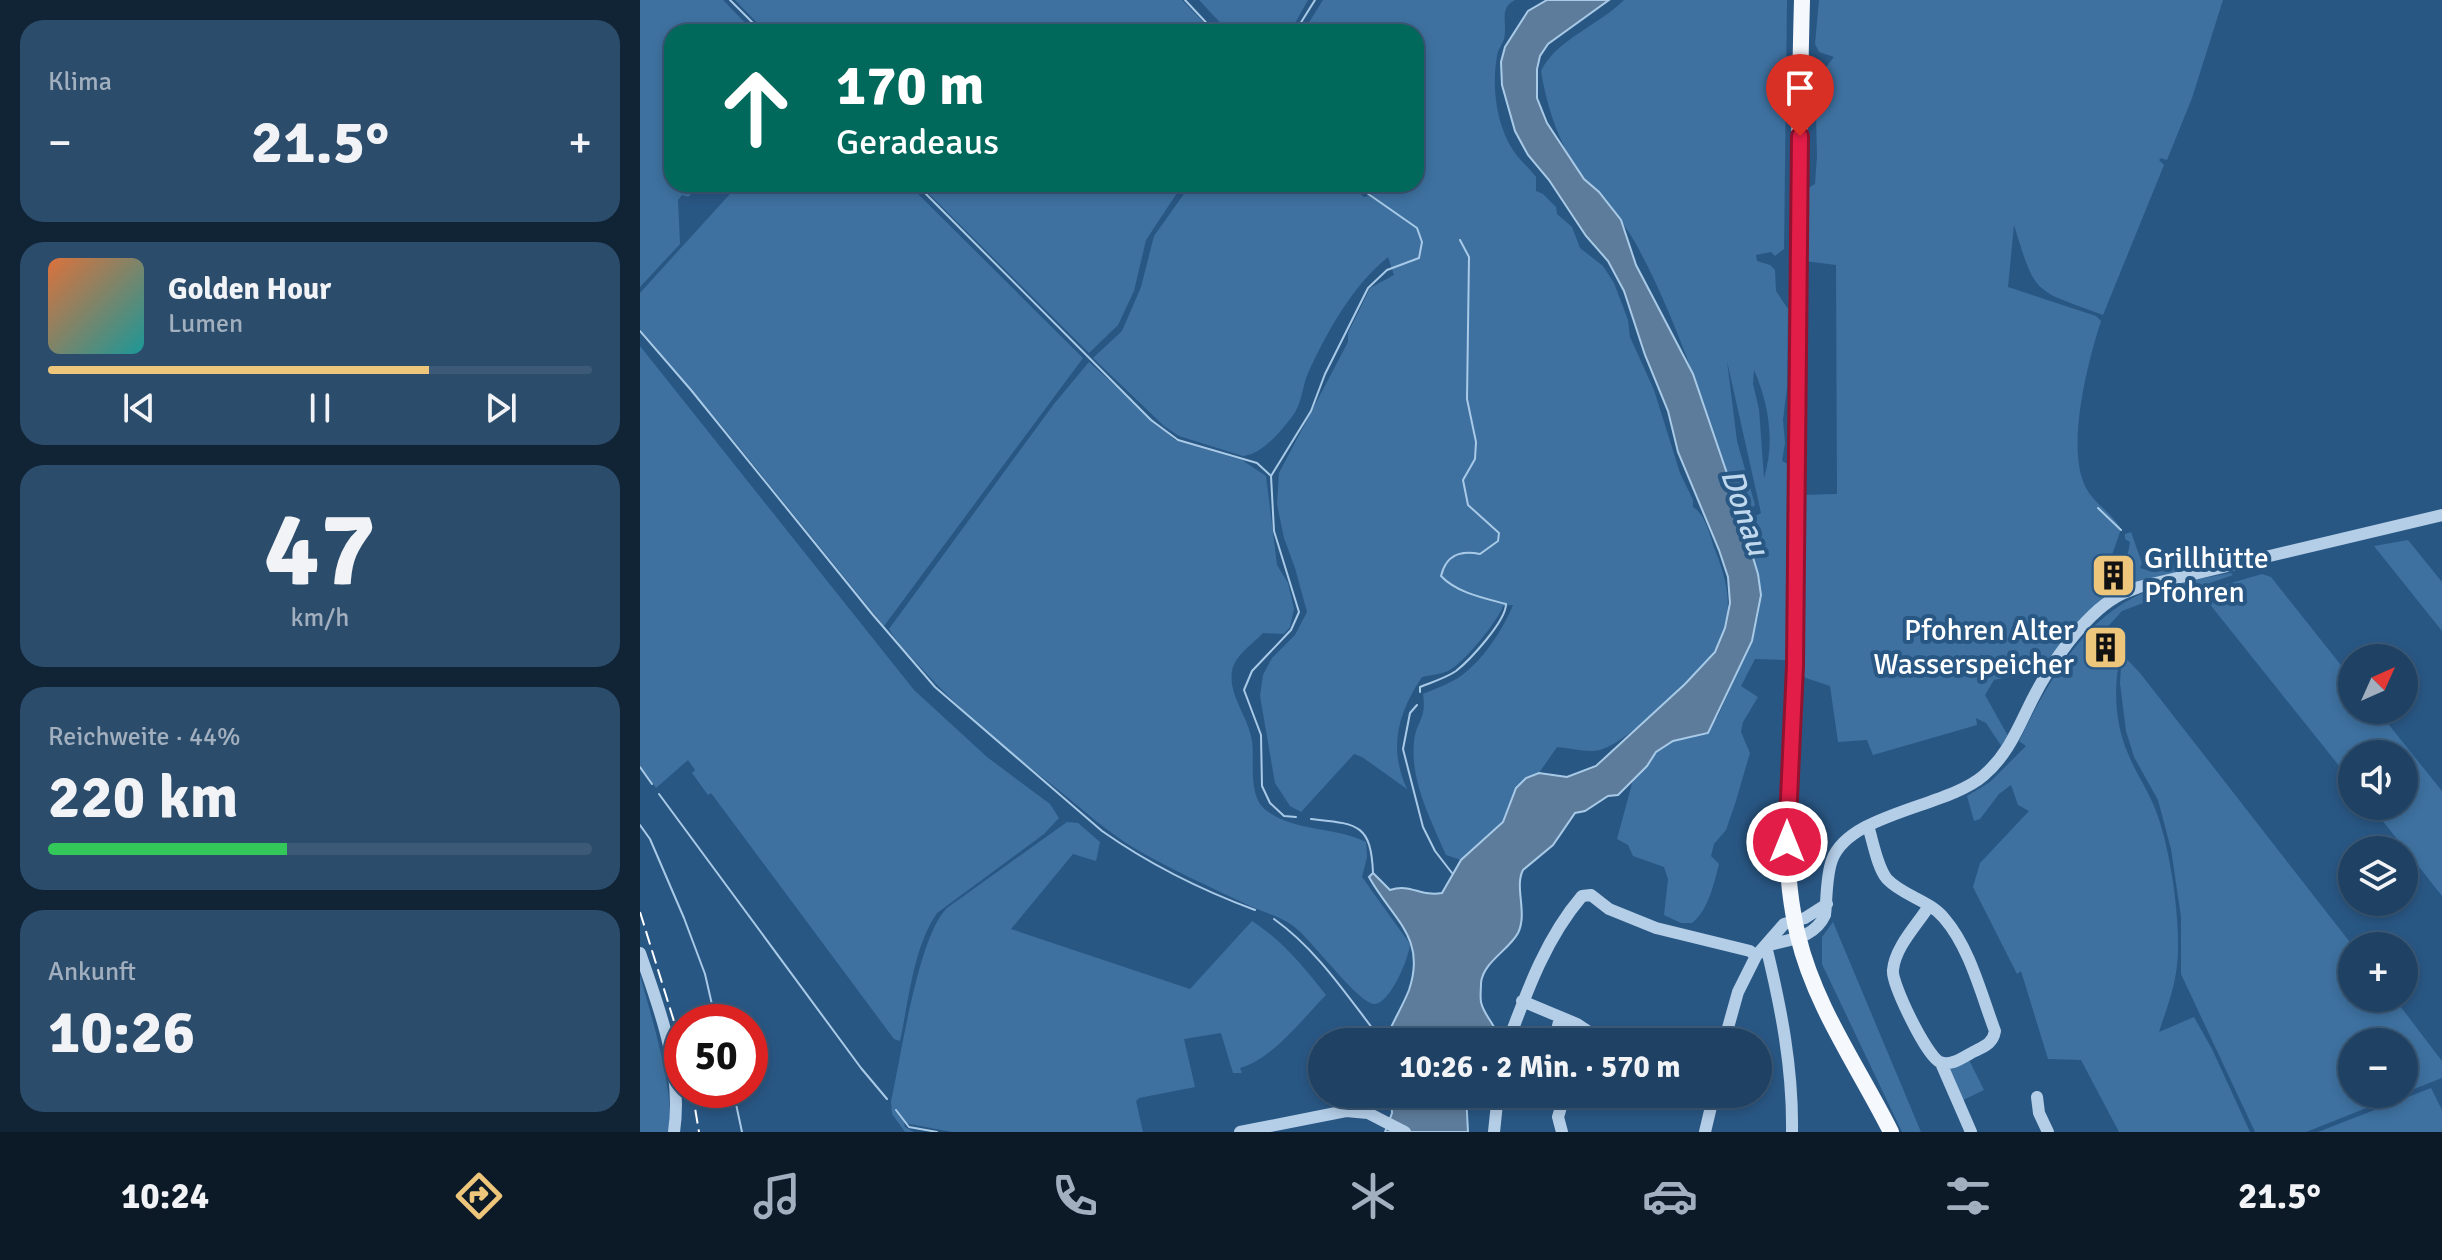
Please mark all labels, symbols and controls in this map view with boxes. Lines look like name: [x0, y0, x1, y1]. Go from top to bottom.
text: 170 m: [836, 51, 984, 120]
pin: [1766, 54, 1834, 136]
icon: ahead: [704, 56, 808, 160]
text: Klima: [48, 66, 112, 98]
icon: arrive: [1778, 66, 1822, 110]
text: 21.5°: [251, 106, 389, 180]
text: −: [48, 116, 72, 170]
text: +: [568, 116, 592, 170]
text: Geradeaus: [836, 120, 999, 165]
text: Golden Hour: [168, 271, 331, 308]
text: Lumen: [168, 308, 243, 340]
icon: previous: [117, 386, 161, 430]
icon: pause: [298, 386, 342, 430]
icon: next: [479, 386, 523, 430]
water label: Donau: [1712, 464, 1778, 562]
text: 47: [264, 486, 376, 614]
place label: Grillhütte Pfohren: [2144, 540, 2269, 611]
building icon: Grillhütte Pfohren: [2089, 551, 2137, 599]
text: km/h: [291, 602, 349, 634]
place label: Pfohren Alter Wasserspeicher: [1873, 612, 2074, 683]
building icon: Pfohren Alter Wasserspeicher: [2081, 623, 2129, 671]
north arrow: [2338, 644, 2418, 724]
map controls: [2338, 644, 2418, 1108]
text: Reichweite · 44%: [48, 721, 241, 753]
button: sound: [2338, 740, 2418, 820]
text: 220 km: [48, 761, 238, 835]
position arrow: [1745, 800, 1829, 884]
button: layers: [2338, 836, 2418, 916]
button: +: [2338, 932, 2418, 1012]
text: Ankunft: [48, 956, 136, 988]
text: 10:26: [48, 996, 195, 1070]
speed limit sign: 50: [664, 1004, 768, 1108]
button: −: [2338, 1028, 2418, 1108]
text: 10:26 · 2 Min. · 570 m: [1399, 1049, 1681, 1086]
icon: directions: [451, 1168, 507, 1224]
icon: music: [749, 1168, 805, 1224]
icon: phone: [1047, 1168, 1103, 1224]
icon: climate: [1345, 1168, 1401, 1224]
icon: car: [1642, 1168, 1698, 1224]
icon: filters: [1940, 1168, 1996, 1224]
text: 10:24: [121, 1174, 209, 1219]
text: 21.5°: [2238, 1174, 2321, 1219]

